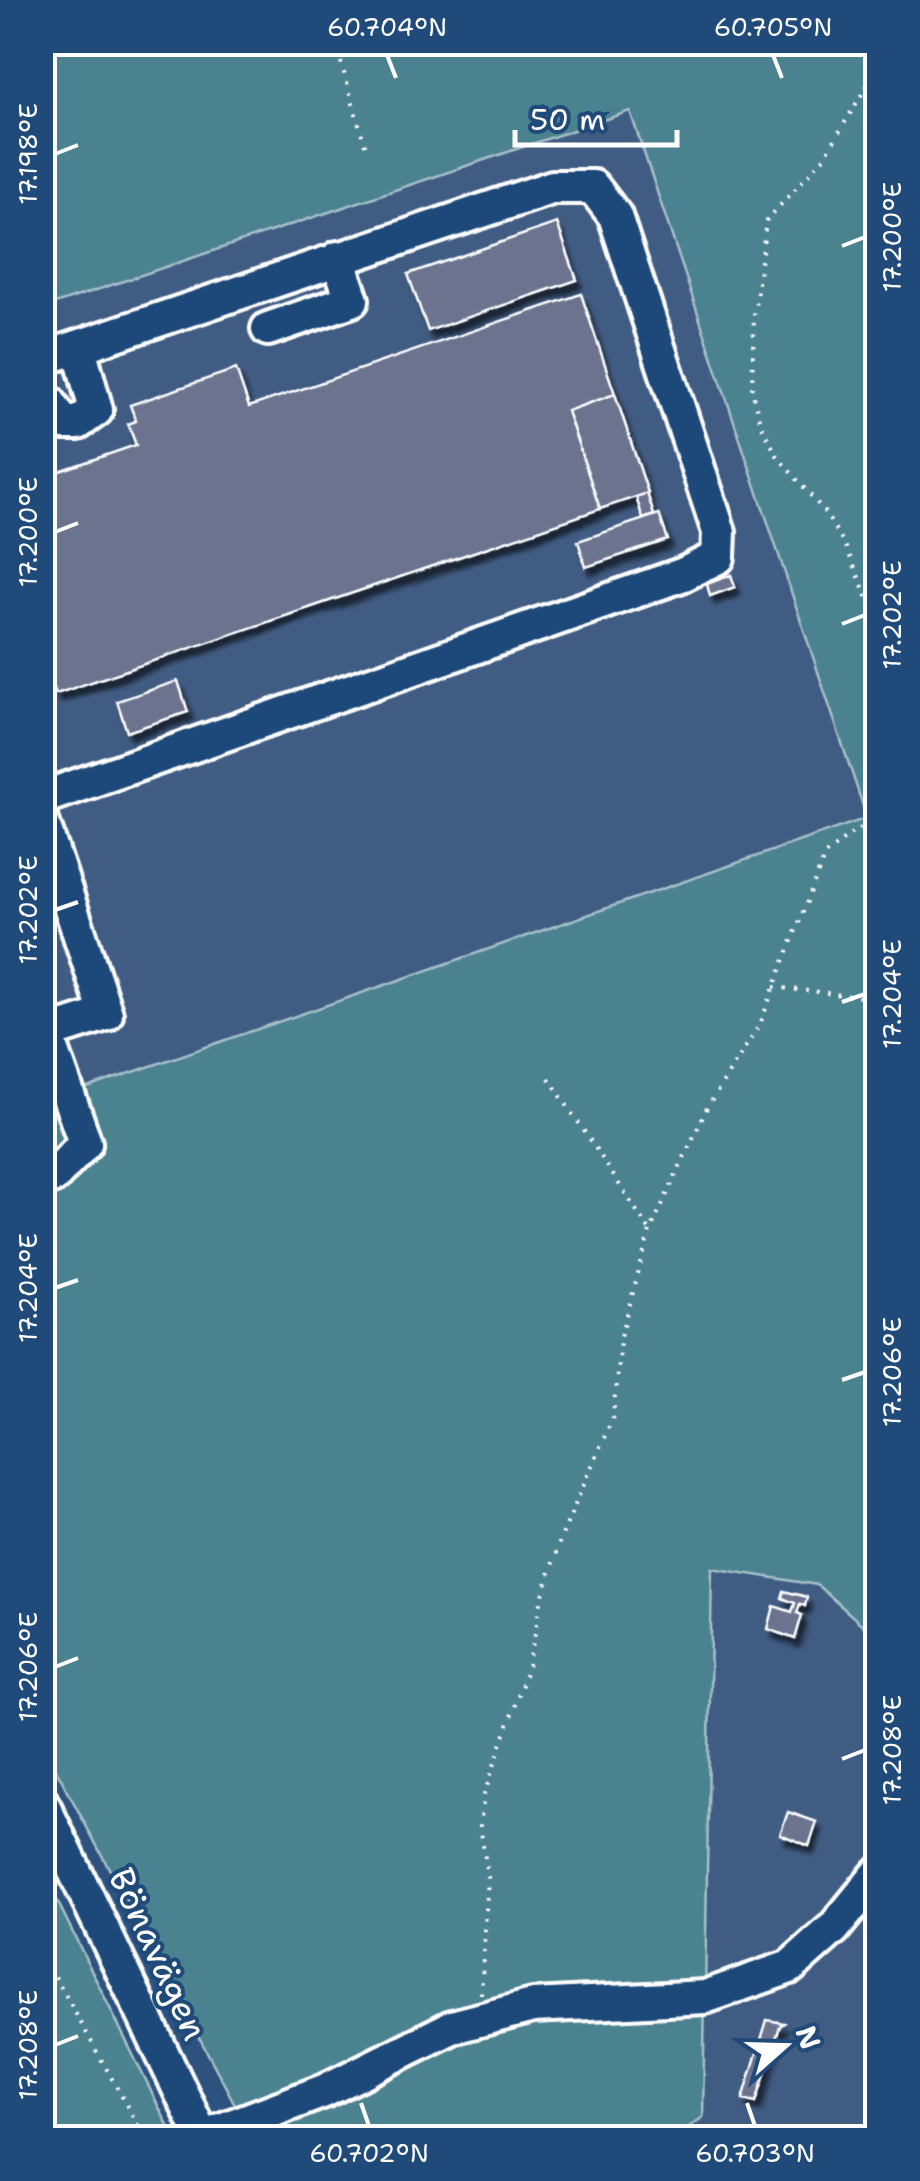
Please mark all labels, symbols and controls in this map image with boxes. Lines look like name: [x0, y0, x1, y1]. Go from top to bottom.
text: 60.704°N: [327, 10, 447, 44]
text: 60.705°N: [714, 10, 832, 44]
scale bar: [515, 85, 678, 147]
text: 50 m: [530, 99, 605, 140]
text: 17.198°E: [11, 103, 45, 205]
text: 17.200°E: [875, 182, 909, 292]
text: 17.200°E: [11, 477, 45, 587]
text: 17.202°E: [875, 560, 909, 670]
text: 17.202°E: [11, 855, 45, 965]
text: 17.204°E: [875, 939, 909, 1049]
text: 17.204°E: [11, 1233, 45, 1343]
text: 17.206°E: [875, 1317, 909, 1427]
text: 17.206°E: [11, 1612, 45, 1722]
text: 17.208°E: [875, 1695, 909, 1805]
street label: Bönavägen: [98, 1860, 219, 2048]
text: 17.208°E: [11, 1990, 45, 2100]
north arrow: [735, 1996, 835, 2096]
text: N: [787, 2021, 830, 2054]
text: 60.702°N: [309, 2136, 429, 2170]
text: 60.703°N: [695, 2136, 815, 2170]

